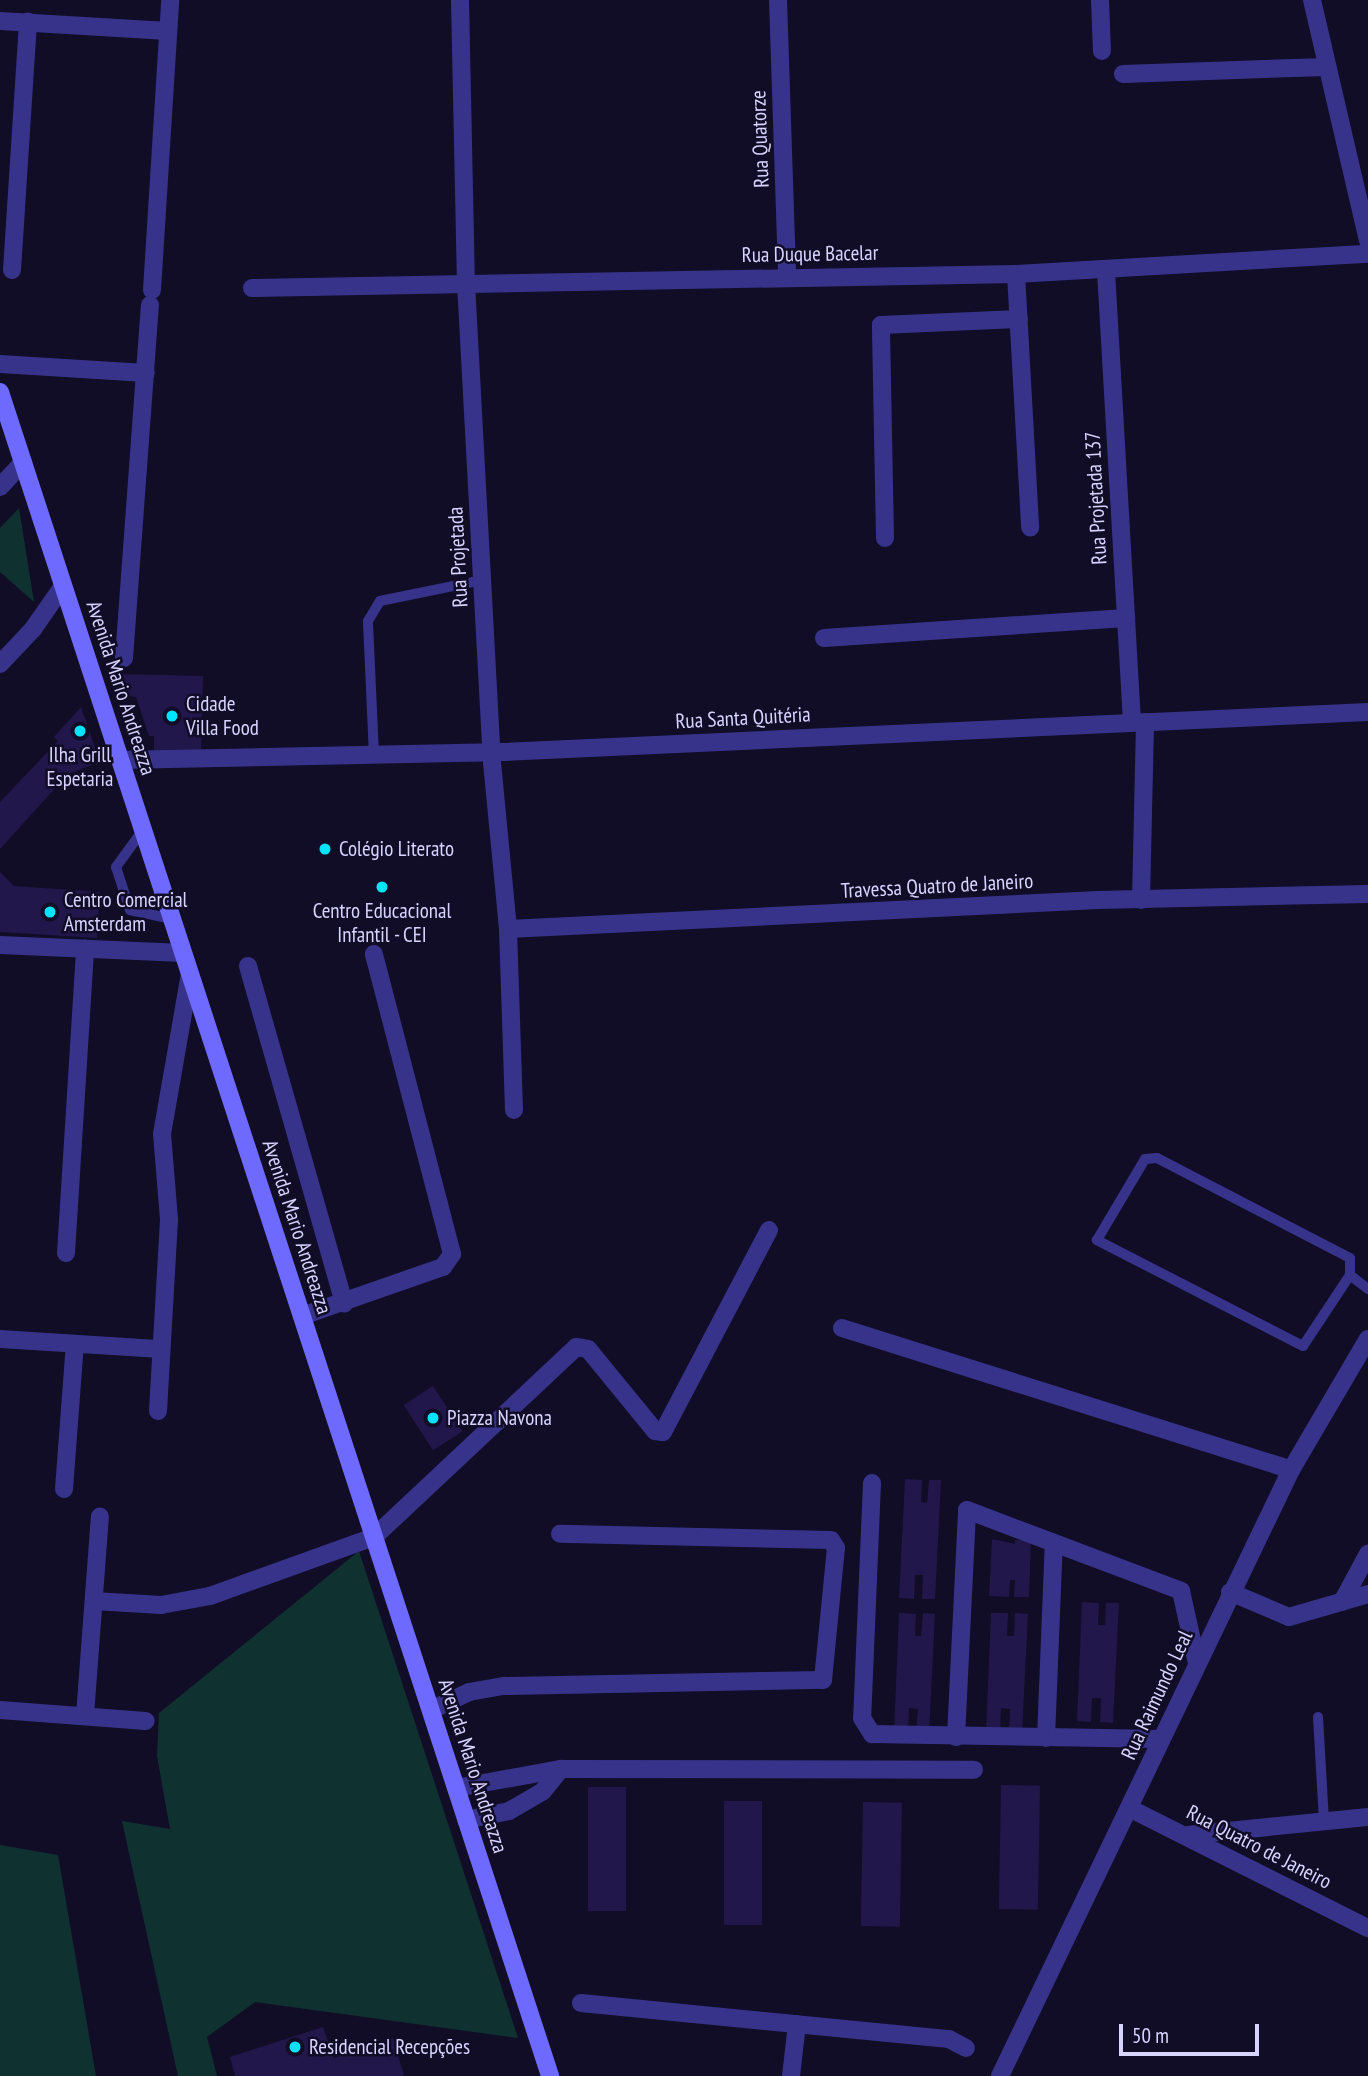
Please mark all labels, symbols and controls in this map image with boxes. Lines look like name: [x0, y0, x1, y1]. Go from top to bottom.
street label: Rua Quatorze: [746, 90, 774, 188]
street label: Rua Duque Bacelar: [741, 240, 879, 268]
street label: Rua Projetada 137: [1080, 431, 1112, 565]
street label: Rua Projetada: [443, 506, 473, 608]
street label: Avenida Mario Andreazza: [81, 598, 161, 778]
place label: Cidade Villa Food: [186, 691, 259, 741]
street label: Rua Santa Quitéria: [675, 702, 811, 734]
marker: Cidade Villa Food: [164, 708, 180, 724]
marker: Ilha Grill Espetaria: [72, 723, 88, 739]
place label: Ilha Grill Espetaria: [47, 742, 113, 792]
place label: Colégio Literato: [339, 836, 454, 862]
marker: Colégio Literato: [317, 841, 333, 857]
street label: Travessa Quatro de Janeiro: [840, 868, 1034, 904]
marker: Centro Educacional Infantil - CEI: [374, 879, 390, 895]
place label: Centro Comercial Amsterdam: [64, 887, 188, 937]
place label: Centro Educacional Infantil - CEI: [313, 898, 451, 948]
marker: Centro Comercial Amsterdam: [42, 904, 58, 920]
street label: Avenida Mario Andreazza: [257, 1137, 337, 1317]
place label: Piazza Navona: [447, 1405, 552, 1431]
marker: Piazza Navona: [425, 1410, 441, 1426]
street label: Rua Raimundo Leal: [1116, 1626, 1198, 1764]
street label: Avenida Mario Andreazza: [433, 1676, 513, 1856]
street label: Rua Quatro de Janeiro: [1182, 1800, 1336, 1894]
scale bar: [1123, 2010, 1263, 2054]
text: 50 m: [1132, 2022, 1169, 2049]
place label: Residencial Recepções: [309, 2034, 470, 2060]
marker: Residencial Recepções: [287, 2039, 303, 2055]

